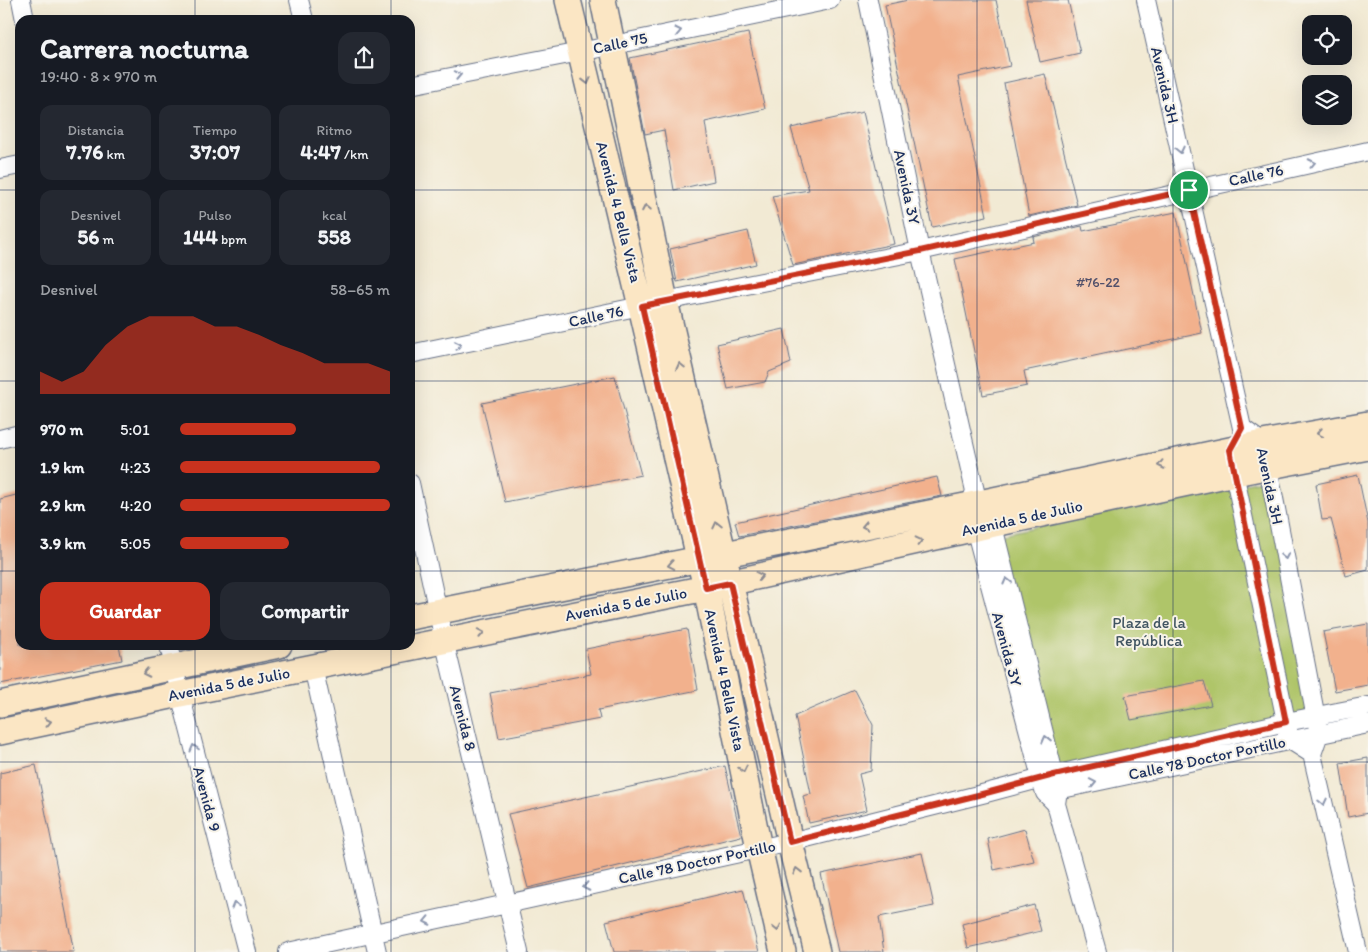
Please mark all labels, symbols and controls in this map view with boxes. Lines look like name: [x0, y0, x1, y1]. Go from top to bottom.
map controls: [1302, 15, 1352, 125]
button: locate: [1302, 15, 1352, 65]
one-way arrow: [674, 27, 683, 37]
street label: Calle 75: [591, 28, 649, 58]
text: Carrera nocturna: [40, 31, 249, 65]
button: share: [338, 32, 390, 84]
street label: Avenida 3H: [1147, 45, 1183, 125]
text: 19:40 · 8 × 970 m: [40, 67, 157, 86]
one-way arrow: [453, 71, 462, 81]
button: layers: [1302, 75, 1352, 125]
one-way arrow: [581, 77, 592, 86]
text: Distancia: [67, 122, 124, 139]
text: Tiempo: [193, 122, 237, 139]
text: Ritmo: [316, 122, 352, 139]
text: 7.76: [66, 139, 103, 164]
text: 37:07: [190, 139, 240, 164]
text: 4:47: [300, 139, 341, 164]
street label: Avenida 4 Bella Vista: [592, 139, 646, 285]
one-way arrow: [1174, 145, 1185, 154]
text: km: [103, 146, 125, 163]
text: /km: [341, 146, 369, 163]
street label: Avenida 3Y: [890, 148, 924, 226]
one-way arrow: [1307, 158, 1316, 169]
street label: Calle 76: [1227, 160, 1285, 190]
pin: [1168, 169, 1210, 211]
icon: arrive: [1175, 176, 1203, 204]
one-way arrow: [642, 203, 652, 212]
text: Desnivel: [70, 207, 121, 224]
text: Pulso: [198, 207, 232, 224]
text: kcal: [322, 207, 347, 224]
text: 56: [77, 224, 99, 249]
text: 144: [183, 224, 218, 249]
text: 558: [318, 224, 351, 249]
text: m: [99, 231, 114, 248]
text: bpm: [218, 231, 247, 248]
house number: #76-22: [1076, 274, 1121, 291]
text: Desnivel: [40, 280, 98, 299]
text: 58–65 m: [330, 280, 390, 299]
street label: Calle 76: [567, 301, 625, 331]
one-way arrow: [453, 340, 462, 350]
one-way arrow: [675, 362, 686, 371]
text: 970 m: [40, 420, 83, 439]
text: 5:01: [120, 420, 150, 439]
one-way arrow: [1316, 427, 1324, 437]
street label: Avenida 3H: [1253, 446, 1287, 526]
text: 1.9 km: [40, 458, 84, 477]
text: 4:23: [120, 458, 151, 477]
one-way arrow: [1156, 459, 1165, 469]
text: 2.9 km: [40, 496, 85, 515]
text: 4:20: [120, 496, 152, 515]
street label: Avenida 5 de Julio: [960, 496, 1084, 540]
one-way arrow: [712, 520, 723, 529]
one-way arrow: [860, 521, 869, 531]
text: 3.9 km: [40, 534, 86, 553]
text: 5:05: [120, 534, 151, 553]
one-way arrow: [915, 536, 923, 547]
one-way arrow: [1279, 551, 1289, 560]
one-way arrow: [666, 560, 675, 570]
one-way arrow: [756, 571, 765, 582]
one-way arrow: [1003, 578, 1013, 586]
button: Guardar: [40, 582, 210, 640]
button: Compartir: [220, 582, 390, 640]
street label: Avenida 5 de Julio: [564, 583, 688, 625]
street label: Avenida 4 Bella Vista: [701, 607, 750, 754]
street label: Avenida 3Y: [988, 610, 1026, 688]
park label: Plaza de la República: [1112, 613, 1186, 650]
one-way arrow: [477, 628, 486, 638]
street label: Avenida 5 de Julio: [167, 663, 291, 705]
one-way arrow: [141, 667, 150, 678]
street label: Avenida 8: [446, 683, 480, 753]
one-way arrow: [43, 717, 52, 728]
street label: Calle 78 Doctor Portillo: [1127, 732, 1287, 784]
one-way arrow: [1041, 735, 1052, 744]
one-way arrow: [189, 743, 200, 752]
street label: Avenida 9: [189, 764, 225, 834]
one-way arrow: [737, 765, 748, 773]
one-way arrow: [1089, 778, 1098, 788]
one-way arrow: [1317, 797, 1328, 806]
street label: Calle 78 Doctor Portillo: [617, 836, 777, 888]
one-way arrow: [792, 866, 803, 875]
one-way arrow: [581, 881, 590, 892]
one-way arrow: [230, 900, 241, 909]
one-way arrow: [423, 915, 432, 926]
one-way arrow: [771, 923, 782, 932]

